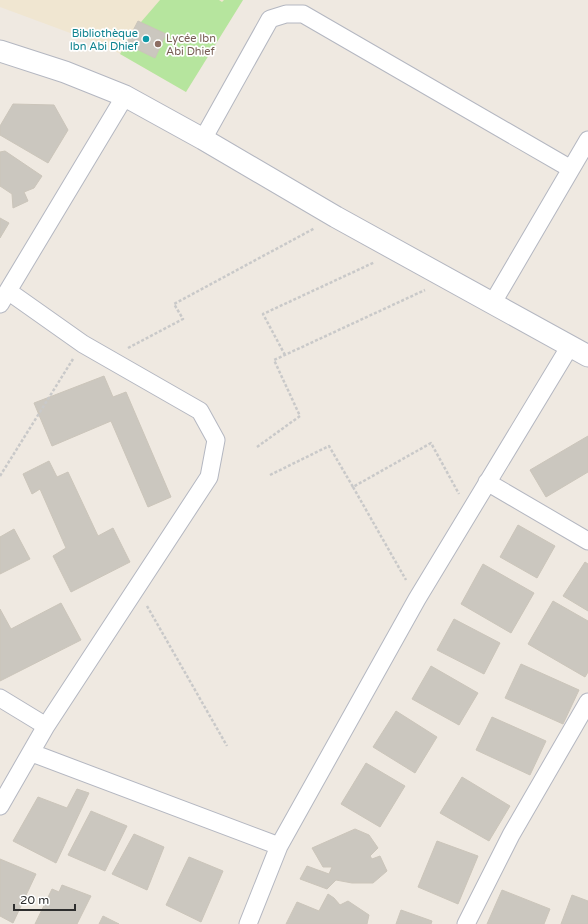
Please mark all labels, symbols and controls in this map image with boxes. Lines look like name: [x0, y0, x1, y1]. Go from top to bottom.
place label: Bibliothèque Ibn Abi Dhief: [70, 27, 139, 53]
place label: Lycée Ibn Abi Dhief: [166, 32, 216, 58]
marker: Bibliothèque Ibn Abi Dhief: [141, 34, 151, 44]
marker: Lycée Ibn Abi Dhief: [153, 39, 163, 49]
scale bar: [14, 886, 75, 912]
text: 20 m: [20, 893, 49, 907]

